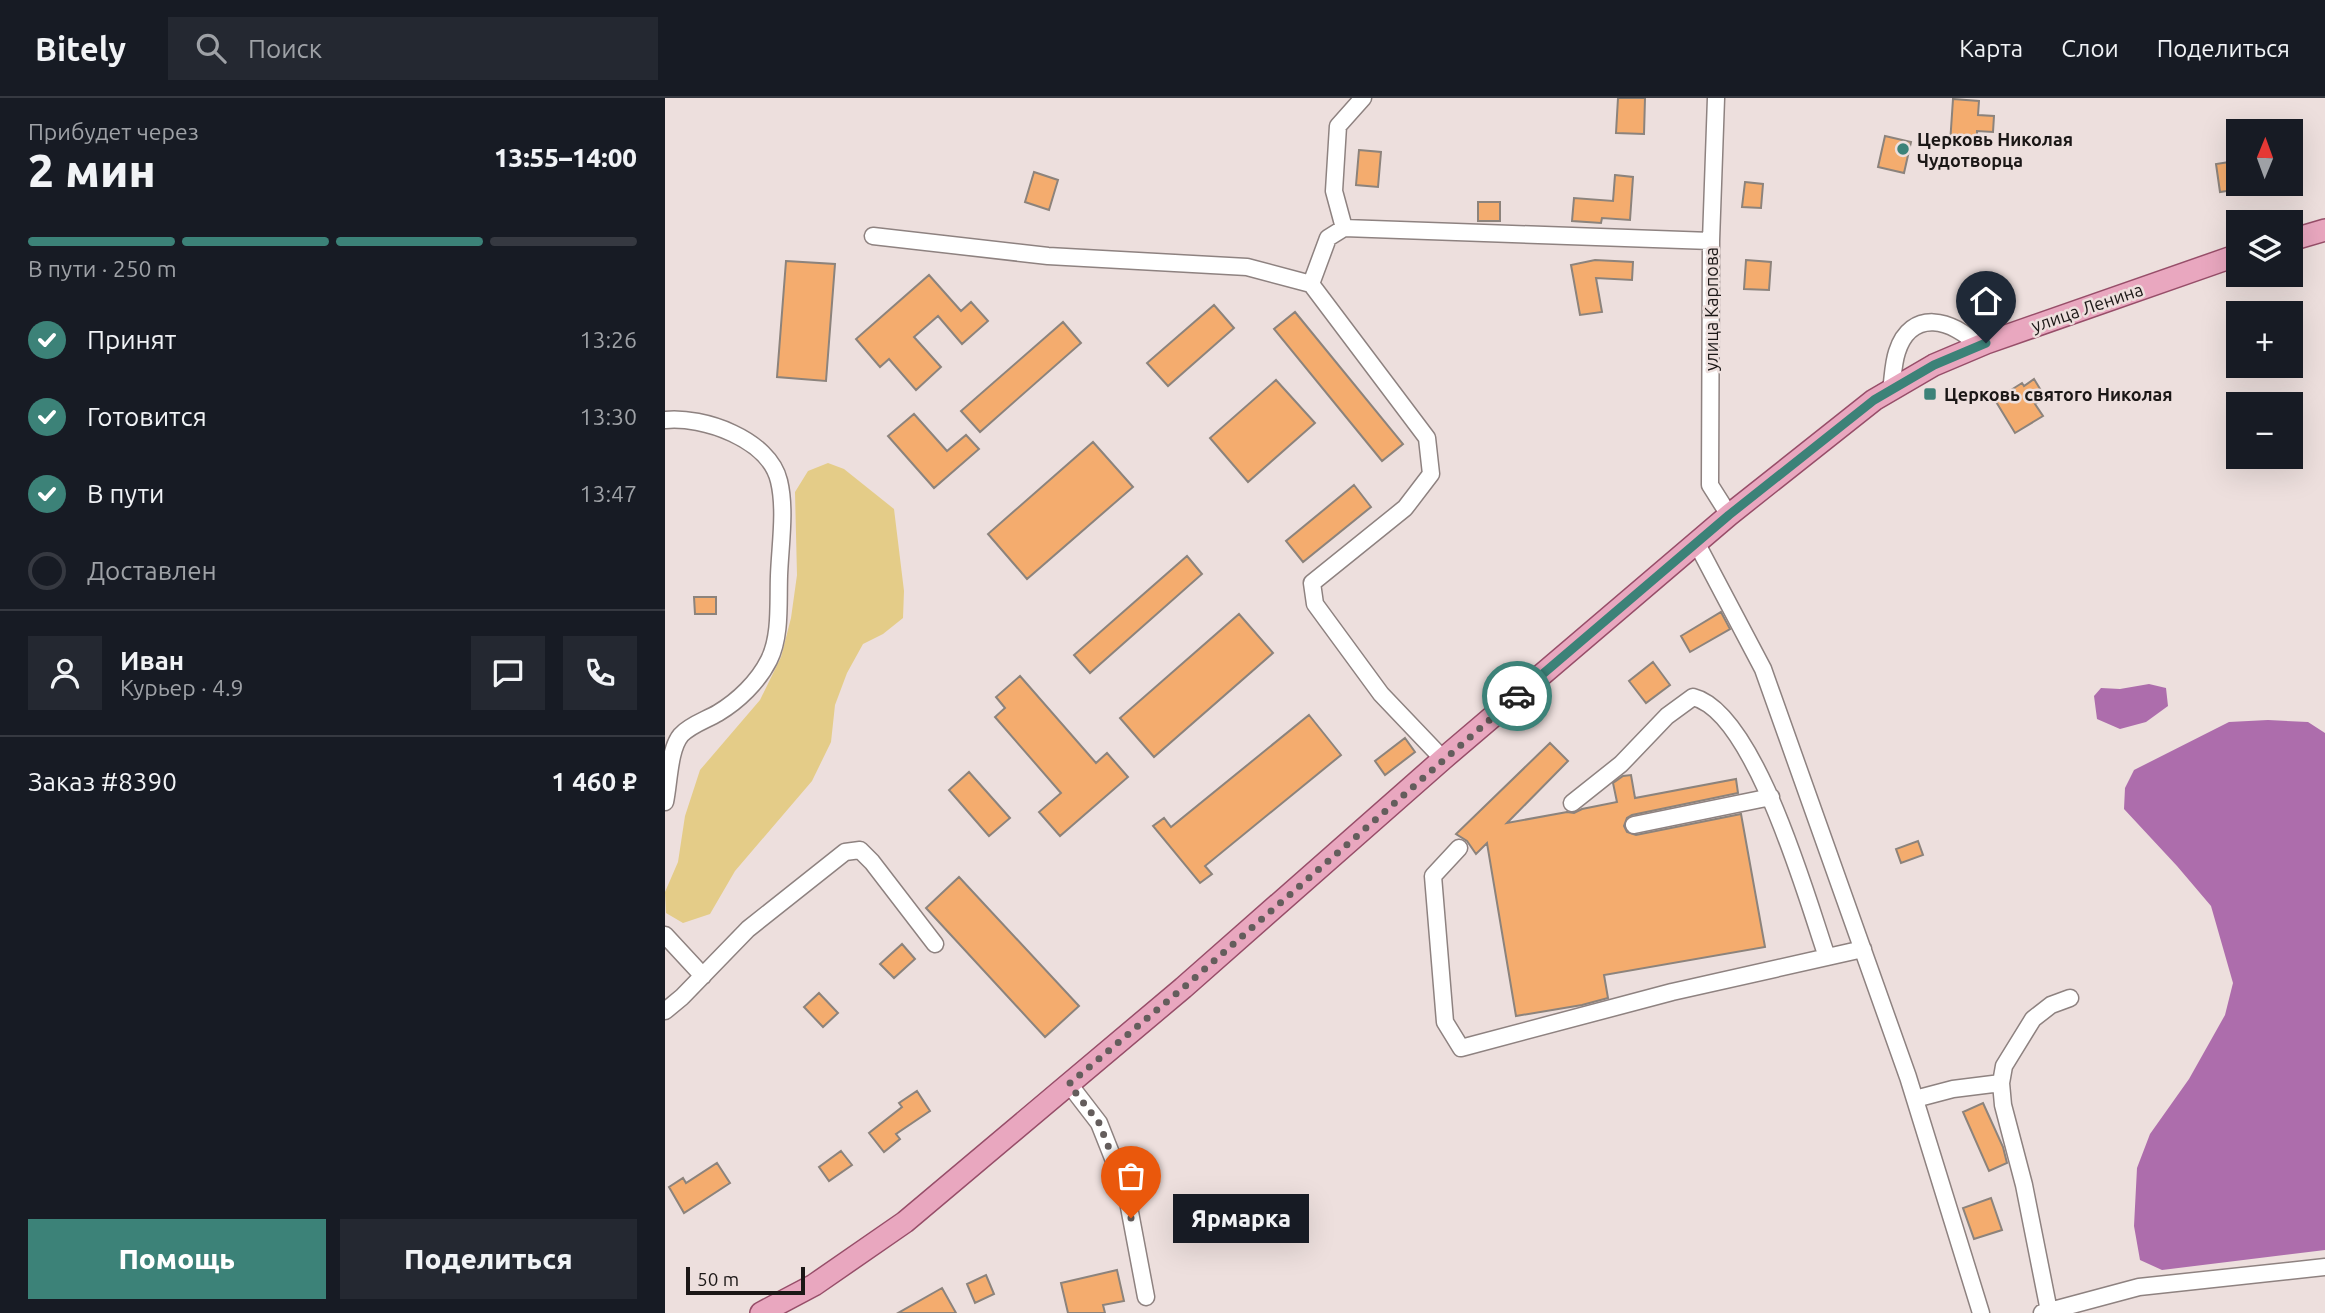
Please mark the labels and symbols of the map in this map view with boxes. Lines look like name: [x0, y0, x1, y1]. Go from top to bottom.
north arrow: [2226, 119, 2303, 196]
place label: Церковь Николая Чудотворца: [1917, 129, 2073, 170]
marker: Церковь Николая Чудотворца: [1895, 141, 1911, 157]
street label: улица Карпова: [1701, 247, 1721, 371]
pin: [1956, 271, 2016, 343]
street label: улица Ленина: [2029, 279, 2145, 335]
place label: Церковь святого Николая: [1944, 384, 2173, 404]
marker: Церковь святого Николая: [1922, 386, 1938, 402]
courier: [1482, 661, 1552, 731]
pin: [1101, 1146, 1161, 1218]
callout: Ярмарка: [1173, 1194, 1309, 1242]
scale bar: [686, 1264, 805, 1296]

